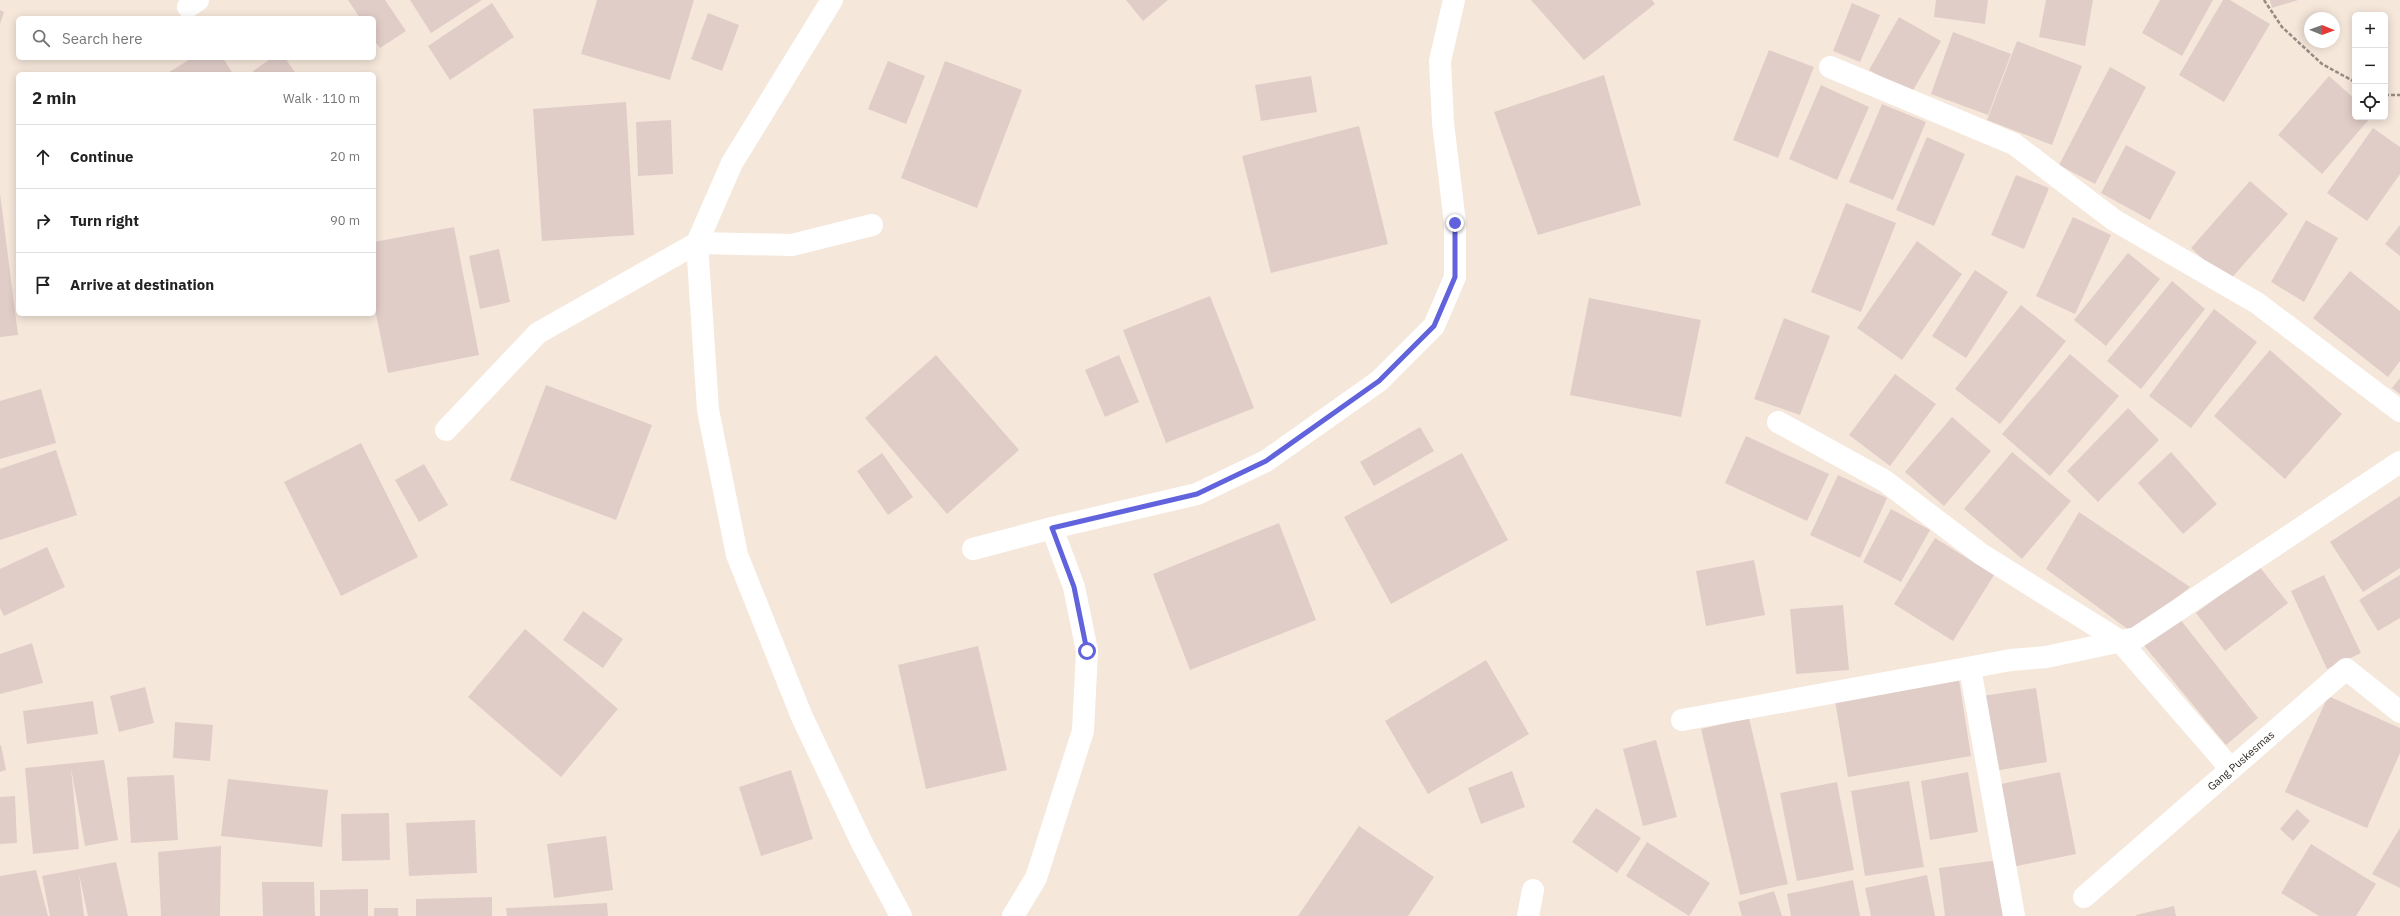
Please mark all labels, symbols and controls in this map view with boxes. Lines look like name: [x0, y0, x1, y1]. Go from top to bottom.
north arrow: [2304, 12, 2340, 48]
map controls: [2352, 12, 2388, 120]
button: +: [2352, 12, 2388, 48]
search box: [16, 16, 376, 60]
icon: search: [30, 27, 52, 49]
text: Search here: [62, 29, 142, 48]
button: −: [2352, 48, 2388, 84]
button: locate: [2352, 84, 2388, 120]
text: 2 min: [32, 87, 76, 109]
text: Walk · 110 m: [283, 90, 360, 107]
icon: ahead: [32, 146, 54, 168]
text: Continue: [70, 147, 134, 166]
text: 20 m: [330, 148, 360, 165]
icon: right: [32, 210, 54, 232]
text: Turn right: [70, 211, 139, 230]
text: 90 m: [330, 212, 360, 229]
route end: [1446, 214, 1464, 232]
icon: arrive: [32, 274, 54, 296]
text: Arrive at destination: [70, 275, 214, 294]
route start: [1078, 642, 1096, 660]
street label: Gang Puskesmas: [2204, 727, 2277, 793]

